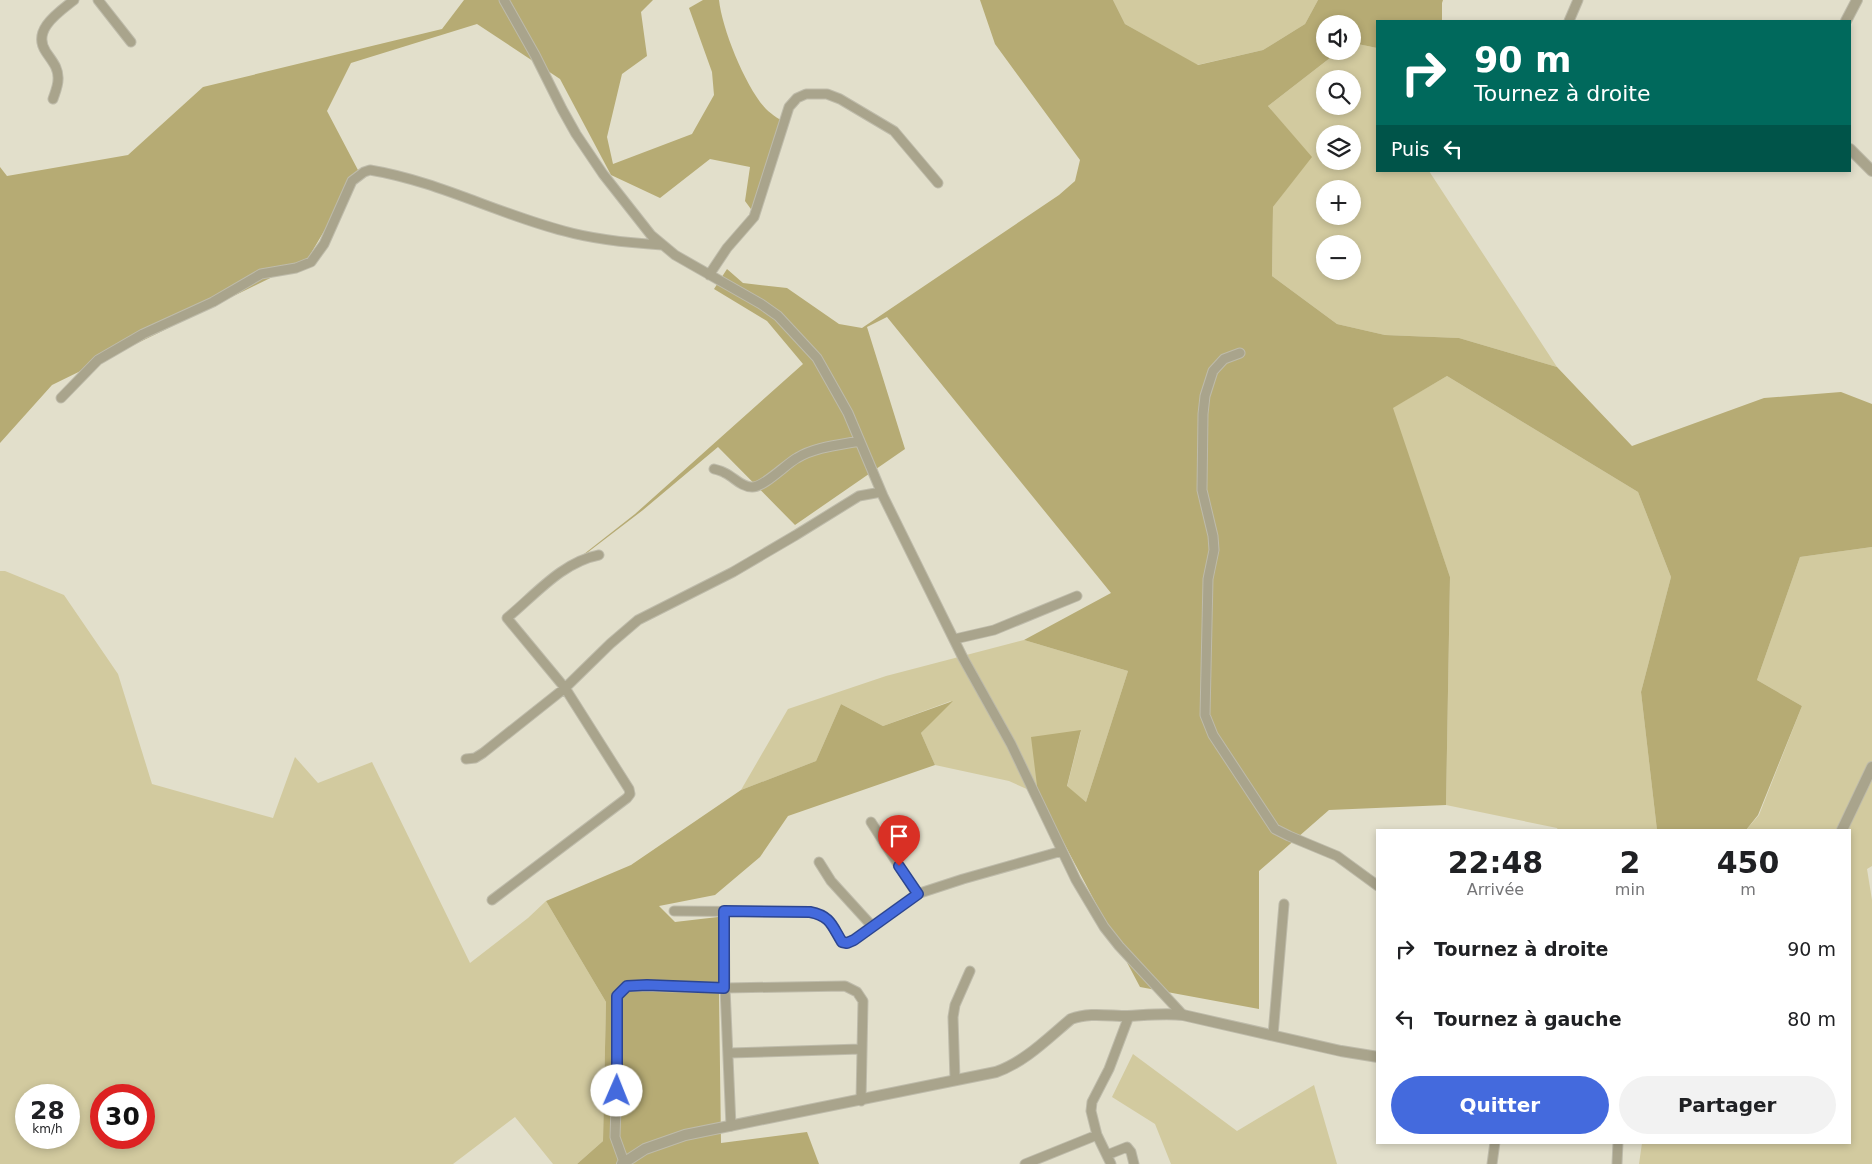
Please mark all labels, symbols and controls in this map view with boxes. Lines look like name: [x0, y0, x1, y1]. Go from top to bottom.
map controls: [1316, 15, 1361, 280]
button: sound: [1316, 15, 1361, 60]
icon: right: [1391, 40, 1456, 105]
text: 90 m: [1474, 40, 1571, 80]
button: search: [1316, 70, 1361, 115]
text: Tournez à droite: [1474, 81, 1651, 106]
button: layers: [1316, 125, 1361, 170]
icon: left: [1439, 135, 1467, 163]
text: Puis: [1391, 138, 1429, 160]
button: +: [1316, 180, 1361, 225]
button: −: [1316, 235, 1361, 280]
pin: [878, 815, 920, 866]
icon: arrive: [885, 822, 913, 850]
text: 22:48: [1448, 845, 1543, 880]
text: 2: [1619, 845, 1640, 880]
text: 450: [1717, 845, 1779, 880]
text: Arrivée: [1467, 880, 1524, 899]
text: min: [1615, 880, 1645, 899]
text: m: [1740, 880, 1756, 899]
icon: right: [1391, 935, 1419, 963]
text: Tournez à droite: [1434, 938, 1608, 960]
text: 90 m: [1787, 938, 1836, 960]
icon: left: [1391, 1005, 1419, 1033]
text: Tournez à gauche: [1434, 1008, 1622, 1030]
text: 80 m: [1787, 1008, 1836, 1030]
position arrow: [590, 1064, 642, 1116]
button: Quitter: [1391, 1076, 1609, 1134]
button: Partager: [1619, 1076, 1836, 1134]
speed limit sign: 30: [90, 1084, 155, 1149]
text: 28: [30, 1096, 65, 1125]
text: km/h: [32, 1122, 63, 1136]

